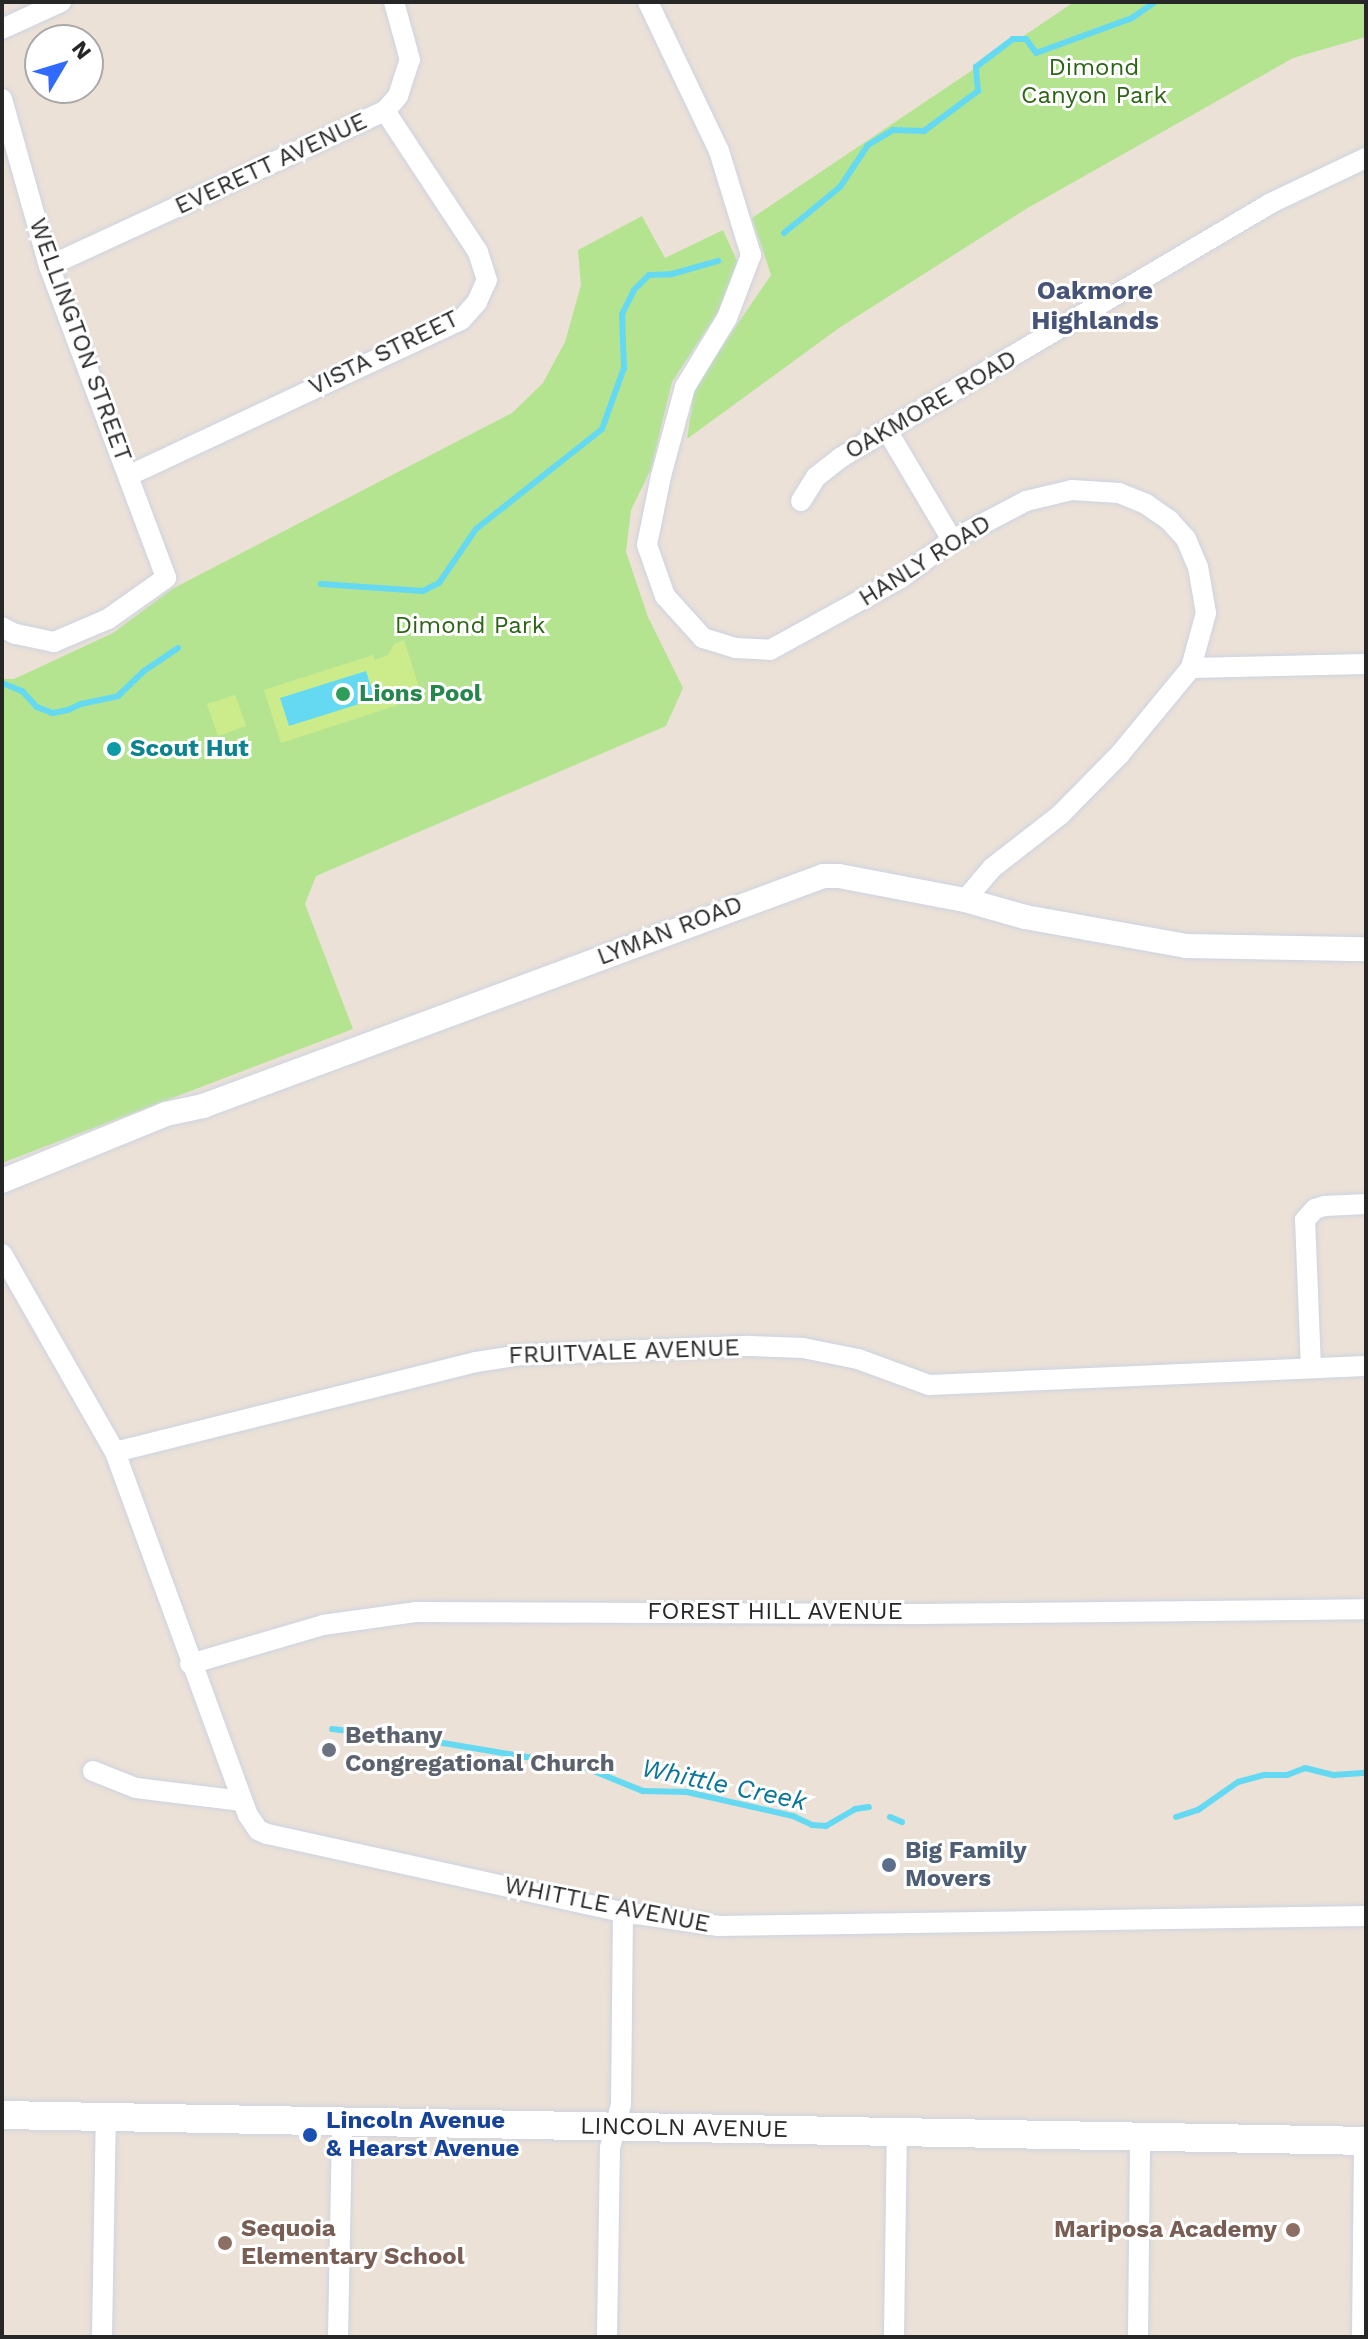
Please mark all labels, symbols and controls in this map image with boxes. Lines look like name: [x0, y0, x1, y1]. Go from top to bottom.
north arrow: [24, 24, 104, 104]
text: N: [67, 36, 97, 64]
park label: Dimond Canyon Park: [1021, 54, 1167, 110]
street label: EVERETT AVENUE: [170, 107, 372, 221]
street label: WELLINGTON STREET: [23, 214, 137, 466]
district label: Oakmore Highlands: [1031, 275, 1159, 336]
street label: VISTA STREET: [304, 304, 464, 402]
street label: OAKMORE ROAD: [840, 344, 1022, 466]
street label: HANLY ROAD: [853, 509, 997, 613]
park label: Dimond Park: [395, 612, 545, 640]
place label: Lions Pool: [359, 680, 482, 708]
marker: Lions Pool: [334, 685, 352, 703]
place label: Scout Hut: [130, 735, 249, 763]
marker: Scout Hut: [105, 740, 123, 758]
street label: LYMAN ROAD: [593, 890, 747, 972]
street label: FRUITVALE AVENUE: [507, 1334, 741, 1370]
street label: FOREST HILL AVENUE: [646, 1598, 904, 1626]
place label: Bethany Congregational Church: [345, 1722, 615, 1778]
marker: Bethany Congregational Church: [320, 1741, 338, 1759]
water label: Whittle Creek: [639, 1752, 809, 1818]
place label: Big Family Movers: [905, 1837, 1027, 1893]
marker: Big Family Movers: [880, 1856, 898, 1874]
street label: WHITTLE AVENUE: [501, 1871, 713, 1939]
place label: Lincoln Avenue & Hearst Avenue: [326, 2107, 520, 2163]
street label: LINCOLN AVENUE: [579, 2112, 789, 2144]
marker: Lincoln Avenue & Hearst Avenue: [301, 2126, 319, 2144]
place label: Sequoia Elementary School: [241, 2215, 465, 2271]
place label: Mariposa Academy: [1053, 2216, 1277, 2244]
marker: Mariposa Academy: [1284, 2221, 1302, 2239]
marker: Sequoia Elementary School: [216, 2234, 234, 2252]

